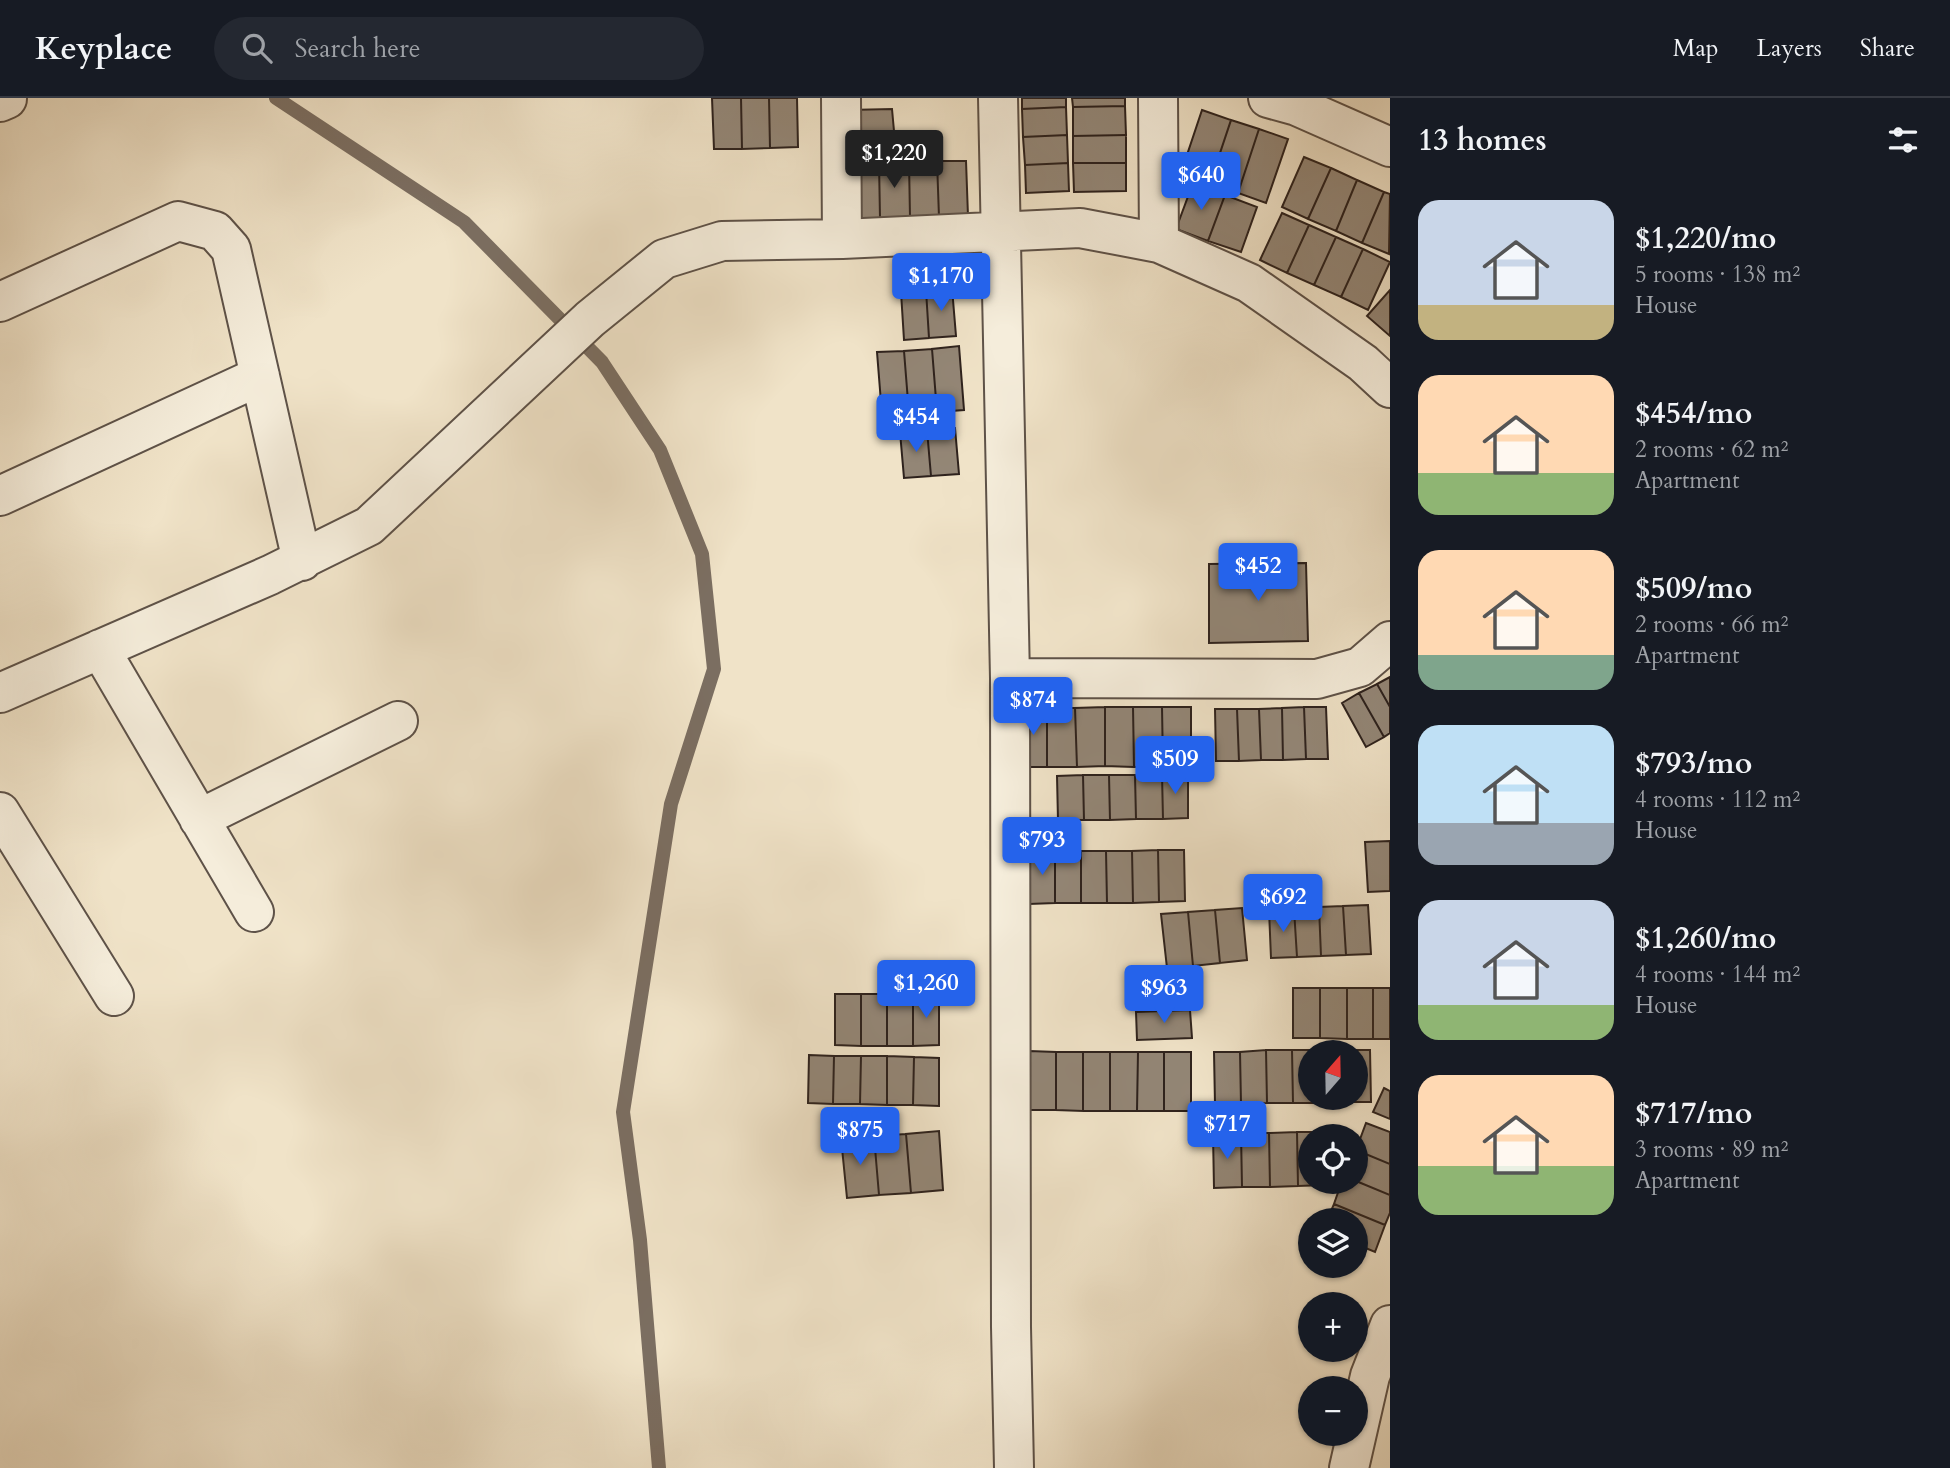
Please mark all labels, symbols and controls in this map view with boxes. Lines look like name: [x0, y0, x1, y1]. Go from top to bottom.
search box: [214, 17, 704, 80]
text: Keyplace: [35, 26, 172, 71]
icon: search: [238, 29, 276, 67]
text: Search here: [294, 31, 420, 66]
text: Map: [1673, 32, 1719, 65]
text: Layers: [1757, 32, 1822, 65]
text: Share: [1860, 32, 1915, 65]
text: 13 homes: [1418, 120, 1547, 161]
icon: filters: [1884, 121, 1922, 159]
pin: $1,220: [837, 130, 951, 190]
text: $1,220: [861, 137, 927, 168]
pin: $640: [1160, 152, 1242, 212]
text: $640: [1177, 159, 1225, 190]
text: $1,220/mo: [1635, 218, 1776, 259]
icon: home: [1474, 228, 1558, 312]
pin: $1,170: [884, 254, 998, 313]
text: 5 rooms · 138 m²: [1635, 259, 1800, 290]
text: $1,170: [908, 260, 974, 291]
text: House: [1635, 290, 1697, 321]
text: $454/mo: [1635, 393, 1752, 434]
pin: $454: [875, 394, 957, 454]
text: $454: [892, 401, 940, 432]
icon: home: [1474, 403, 1558, 487]
text: 2 rooms · 62 m²: [1635, 434, 1788, 465]
text: Apartment: [1635, 465, 1739, 496]
pin: $452: [1217, 544, 1299, 603]
text: $452: [1234, 550, 1282, 581]
text: $509/mo: [1635, 568, 1752, 609]
icon: home: [1474, 578, 1558, 662]
text: 2 rooms · 66 m²: [1635, 609, 1788, 640]
text: Apartment: [1635, 640, 1739, 671]
pin: $874: [992, 678, 1074, 737]
text: $874: [1009, 684, 1057, 715]
pin: $509: [1134, 736, 1216, 796]
text: $509: [1151, 743, 1199, 774]
text: $793/mo: [1635, 743, 1752, 784]
icon: home: [1474, 753, 1558, 837]
text: 4 rooms · 112 m²: [1635, 784, 1800, 815]
text: House: [1635, 815, 1697, 846]
pin: $793: [1001, 818, 1083, 877]
text: $793: [1018, 824, 1066, 855]
pin: $692: [1242, 874, 1324, 934]
text: $692: [1259, 881, 1307, 912]
text: $1,260/mo: [1635, 918, 1776, 959]
icon: home: [1474, 928, 1558, 1012]
text: 4 rooms · 144 m²: [1635, 959, 1800, 990]
pin: $1,260: [869, 960, 983, 1020]
pin: $963: [1123, 965, 1205, 1025]
text: $1,260: [893, 967, 959, 998]
text: $963: [1140, 972, 1188, 1003]
text: House: [1635, 990, 1697, 1021]
north arrow: [1298, 1040, 1368, 1110]
map controls: [1298, 1040, 1368, 1446]
text: $717/mo: [1635, 1093, 1752, 1134]
pin: $717: [1186, 1102, 1268, 1161]
icon: home: [1474, 1103, 1558, 1187]
pin: $875: [819, 1108, 901, 1167]
text: $717: [1203, 1108, 1251, 1139]
text: $875: [836, 1114, 884, 1145]
button: locate: [1298, 1124, 1368, 1194]
text: 3 rooms · 89 m²: [1635, 1134, 1788, 1165]
text: Apartment: [1635, 1165, 1739, 1196]
button: layers: [1298, 1208, 1368, 1278]
button: +: [1298, 1292, 1368, 1362]
button: −: [1298, 1376, 1368, 1446]

